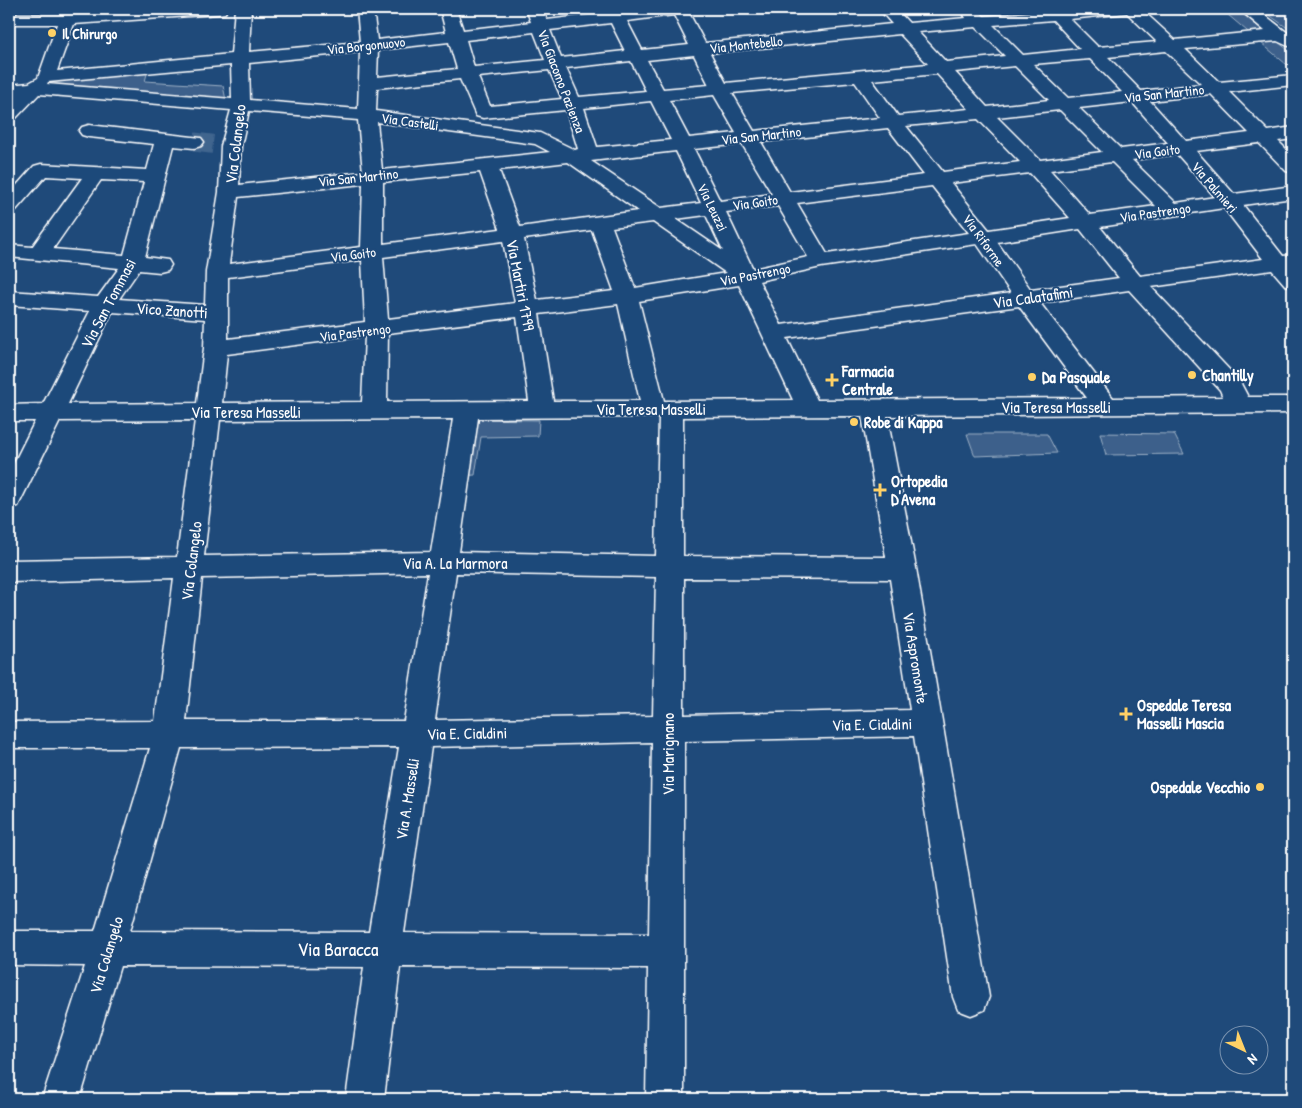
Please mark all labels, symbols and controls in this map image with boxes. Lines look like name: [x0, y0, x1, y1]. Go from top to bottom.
place label: Il Chirurgo: [62, 24, 118, 45]
marker: Il Chirurgo: [46, 27, 58, 39]
street label: Via Giacomo Pazienza: [534, 27, 591, 136]
street label: Via Borgonuovo: [326, 31, 406, 60]
street label: Via Montebello: [708, 31, 784, 57]
street label: Via San Martino: [1123, 79, 1205, 107]
street label: Via Colangelo: [219, 103, 251, 185]
street label: Via Castelli: [380, 108, 440, 134]
street label: Via San Martino: [720, 121, 802, 149]
street label: Via Goito: [1133, 139, 1181, 163]
street label: Via Palmieri: [1187, 157, 1243, 217]
street label: Via San Martino: [317, 163, 399, 191]
street label: Via Leuzzi: [693, 180, 733, 234]
street label: Via Goito: [731, 189, 779, 215]
street label: Via Pastrengo: [1118, 198, 1192, 227]
street label: Via Riforme: [959, 210, 1010, 270]
street label: Via Martiri 1799: [501, 238, 541, 333]
street label: Via Goito: [329, 242, 377, 266]
street label: Via San Tommasi: [75, 254, 141, 352]
street label: Via Pastrengo: [718, 258, 792, 291]
street label: Via Calatafimi: [991, 280, 1075, 314]
street label: Vico Zanotti: [136, 297, 208, 323]
street label: Via Pastrengo: [318, 318, 392, 347]
place label: Farmacia Centrale: [841, 360, 894, 400]
place label: Chantilly: [1202, 364, 1254, 387]
place label: Da Pasquale: [1042, 366, 1111, 389]
marker: Chantilly: [1186, 369, 1198, 381]
marker: Da Pasquale: [1026, 371, 1038, 383]
marker: Farmacia Centrale: [826, 374, 838, 386]
street label: Via Teresa Masselli: [1001, 396, 1111, 418]
street label: Via Teresa Masselli: [596, 398, 706, 420]
street label: Via Teresa Masselli: [191, 401, 301, 423]
place label: Robe di Kappa: [864, 411, 943, 434]
marker: Robe di Kappa: [848, 416, 860, 428]
place label: Ortopedia D'Avena: [891, 470, 948, 510]
marker: Ortopedia D'Avena: [873, 483, 887, 497]
street label: Via Colangelo: [175, 520, 207, 602]
street label: Via A. La Marmora: [402, 552, 508, 574]
street label: Via Aspromonte: [898, 611, 934, 706]
place label: Ospedale Teresa Masselli Mascia: [1137, 694, 1232, 734]
marker: Ospedale Teresa Masselli Mascia: [1119, 707, 1133, 721]
street label: Via Marignano: [657, 712, 679, 795]
street label: Via E. Cialdini: [832, 712, 912, 736]
street label: Via E. Cialdini: [427, 721, 507, 745]
street label: Via A. Masselli: [390, 757, 424, 841]
place label: Ospedale Vecchio: [1150, 776, 1251, 799]
marker: Ospedale Vecchio: [1254, 781, 1266, 793]
street label: Via Colangelo: [84, 913, 128, 996]
street label: Via Baracca: [298, 936, 379, 962]
north arrow: [1220, 1026, 1270, 1076]
text: N: [1244, 1050, 1262, 1070]

